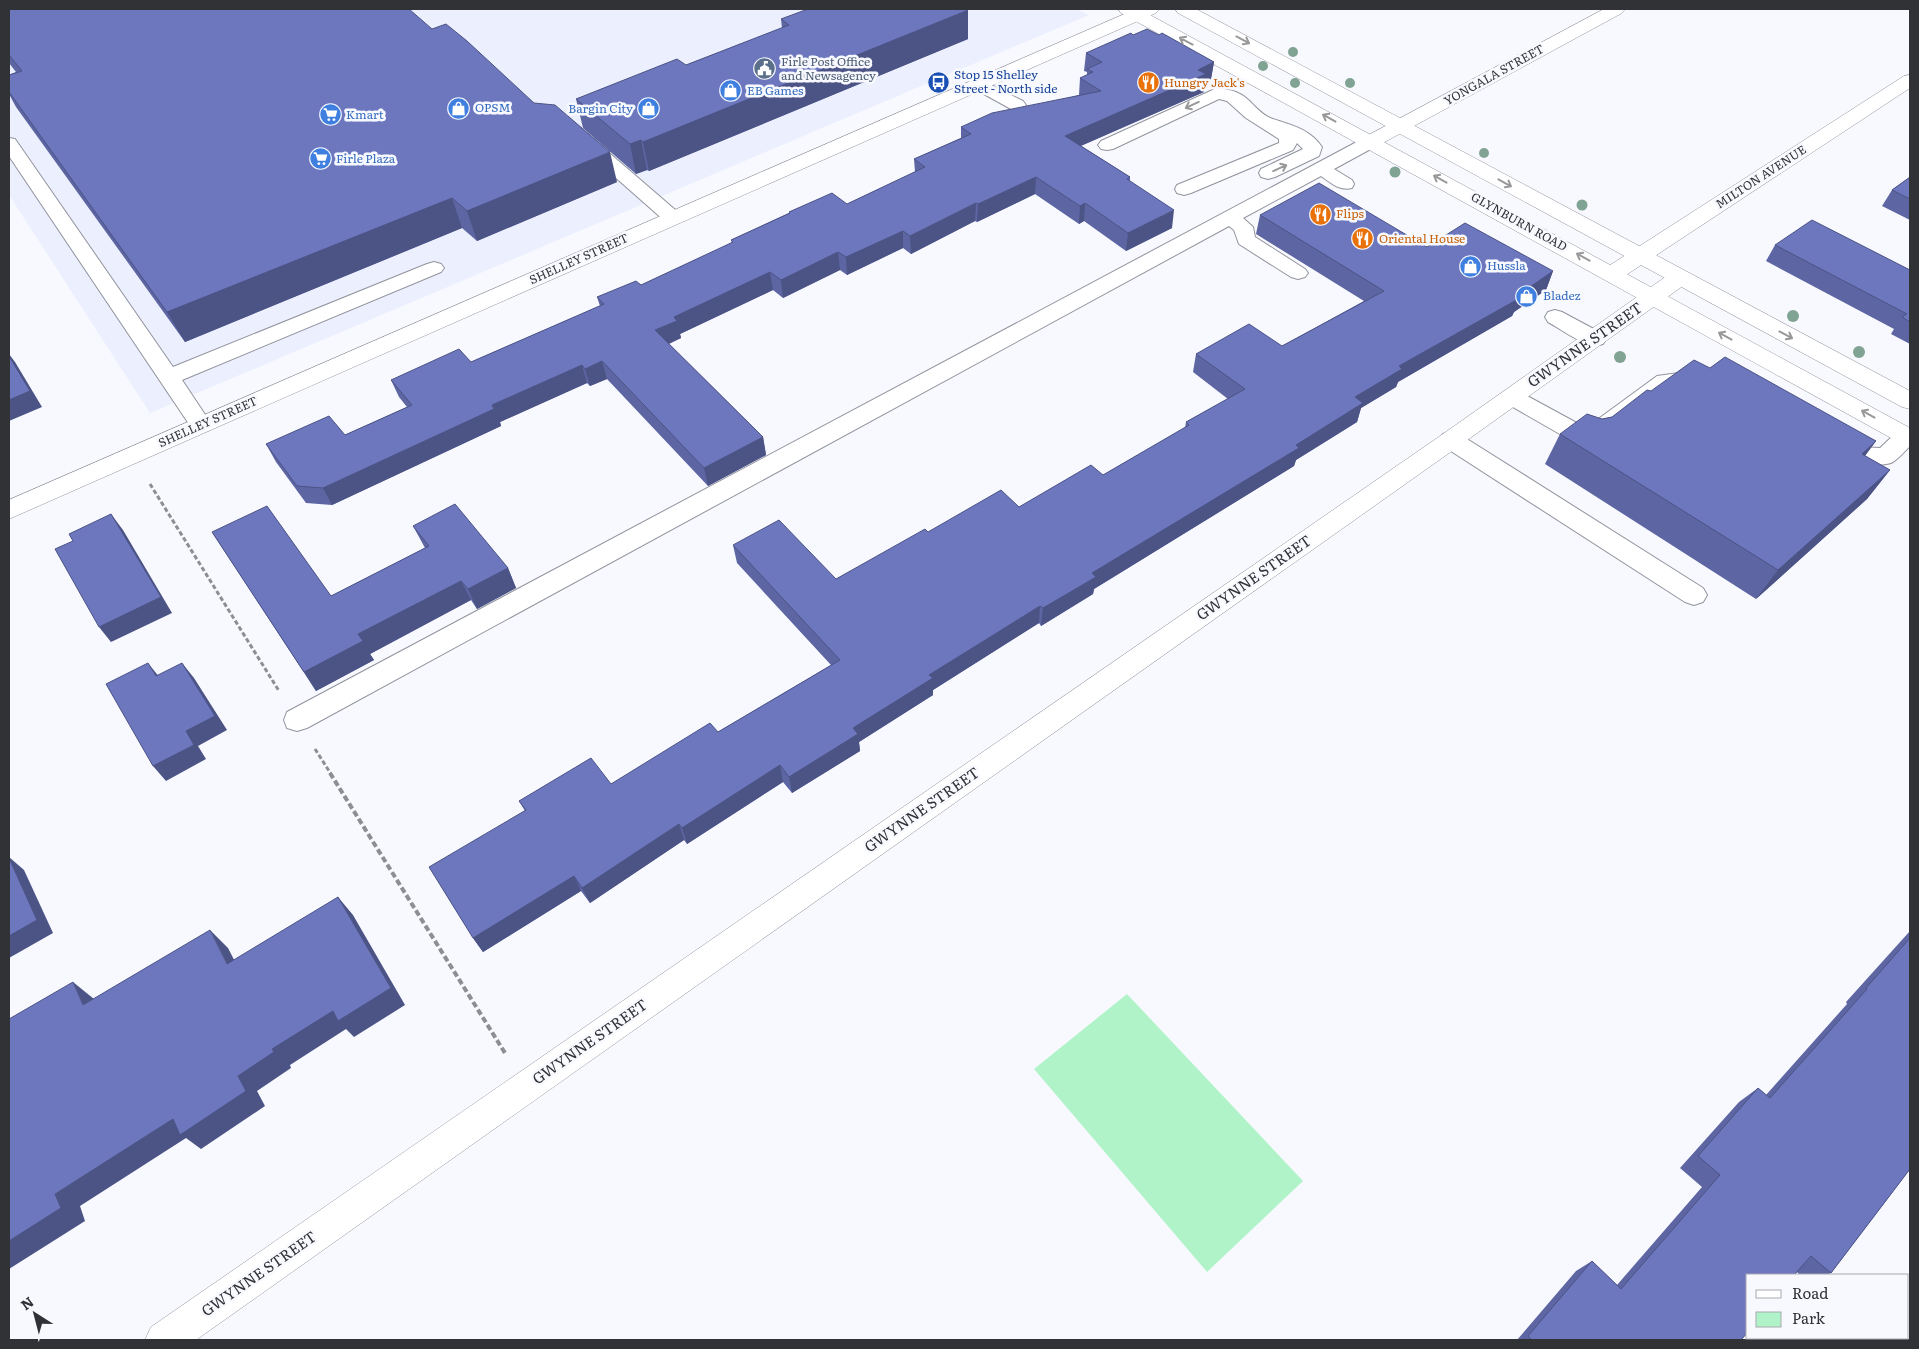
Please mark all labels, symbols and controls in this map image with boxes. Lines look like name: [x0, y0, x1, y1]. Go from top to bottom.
one-way arrow: [1235, 35, 1250, 45]
one-way arrow: [1179, 36, 1194, 46]
street label: YONGALA STREET: [1440, 39, 1547, 109]
place label: Firle Post Office and Newsagency: [781, 52, 876, 84]
public building icon: Firle Post Office and Newsagency: [753, 57, 777, 81]
place label: Stop 15 Shelley Street - North side: [954, 65, 1057, 97]
bus stop icon: Stop 15 Shelley Street - North side: [926, 70, 950, 94]
restaurant icon: Hungry Jack's: [1136, 71, 1160, 95]
place label: Hungry Jack's: [1164, 73, 1245, 91]
shop icon: EB Games: [719, 79, 743, 103]
place label: EB Games: [747, 81, 804, 99]
shop icon: OPSM: [447, 96, 471, 120]
shop icon: Bargin City: [637, 97, 661, 121]
place label: OPSM: [475, 98, 510, 116]
place label: Bargin City: [568, 99, 633, 117]
one-way arrow: [1185, 101, 1200, 111]
supermarket icon: Kmart: [318, 103, 342, 127]
place label: Kmart: [346, 105, 384, 123]
one-way arrow: [1322, 113, 1337, 123]
street label: MILTON AVENUE: [1712, 140, 1810, 212]
supermarket icon: Firle Plaza: [308, 147, 332, 171]
place label: Firle Plaza: [336, 149, 396, 167]
one-way arrow: [1272, 162, 1287, 172]
one-way arrow: [1433, 174, 1448, 184]
one-way arrow: [1497, 178, 1512, 188]
street label: GLYNBURN ROAD: [1468, 187, 1571, 255]
restaurant icon: Flips: [1308, 202, 1332, 226]
place label: Flips: [1336, 204, 1364, 222]
restaurant icon: Oriental House: [1351, 227, 1375, 251]
street label: SHELLEY STREET: [526, 228, 631, 288]
place label: Oriental House: [1379, 229, 1465, 247]
one-way arrow: [1576, 252, 1590, 262]
shop icon: Hussla: [1459, 254, 1483, 278]
place label: Hussla: [1487, 256, 1526, 274]
shop icon: Bladez: [1515, 284, 1539, 308]
place label: Bladez: [1543, 286, 1581, 304]
street label: GWYNNE STREET: [1522, 295, 1646, 392]
one-way arrow: [1779, 330, 1794, 340]
one-way arrow: [1718, 331, 1733, 340]
street label: SHELLEY STREET: [155, 391, 260, 451]
one-way arrow: [1860, 409, 1875, 419]
street label: GWYNNE STREET: [1191, 528, 1315, 625]
street label: GWYNNE STREET: [859, 760, 983, 857]
street label: GWYNNE STREET: [527, 992, 651, 1089]
street label: GWYNNE STREET: [196, 1224, 320, 1321]
legend: [1746, 1274, 1909, 1339]
text: Road: [1792, 1281, 1828, 1304]
north arrow: [10, 1289, 60, 1339]
text: N: [16, 1291, 38, 1314]
text: Park: [1792, 1306, 1826, 1329]

